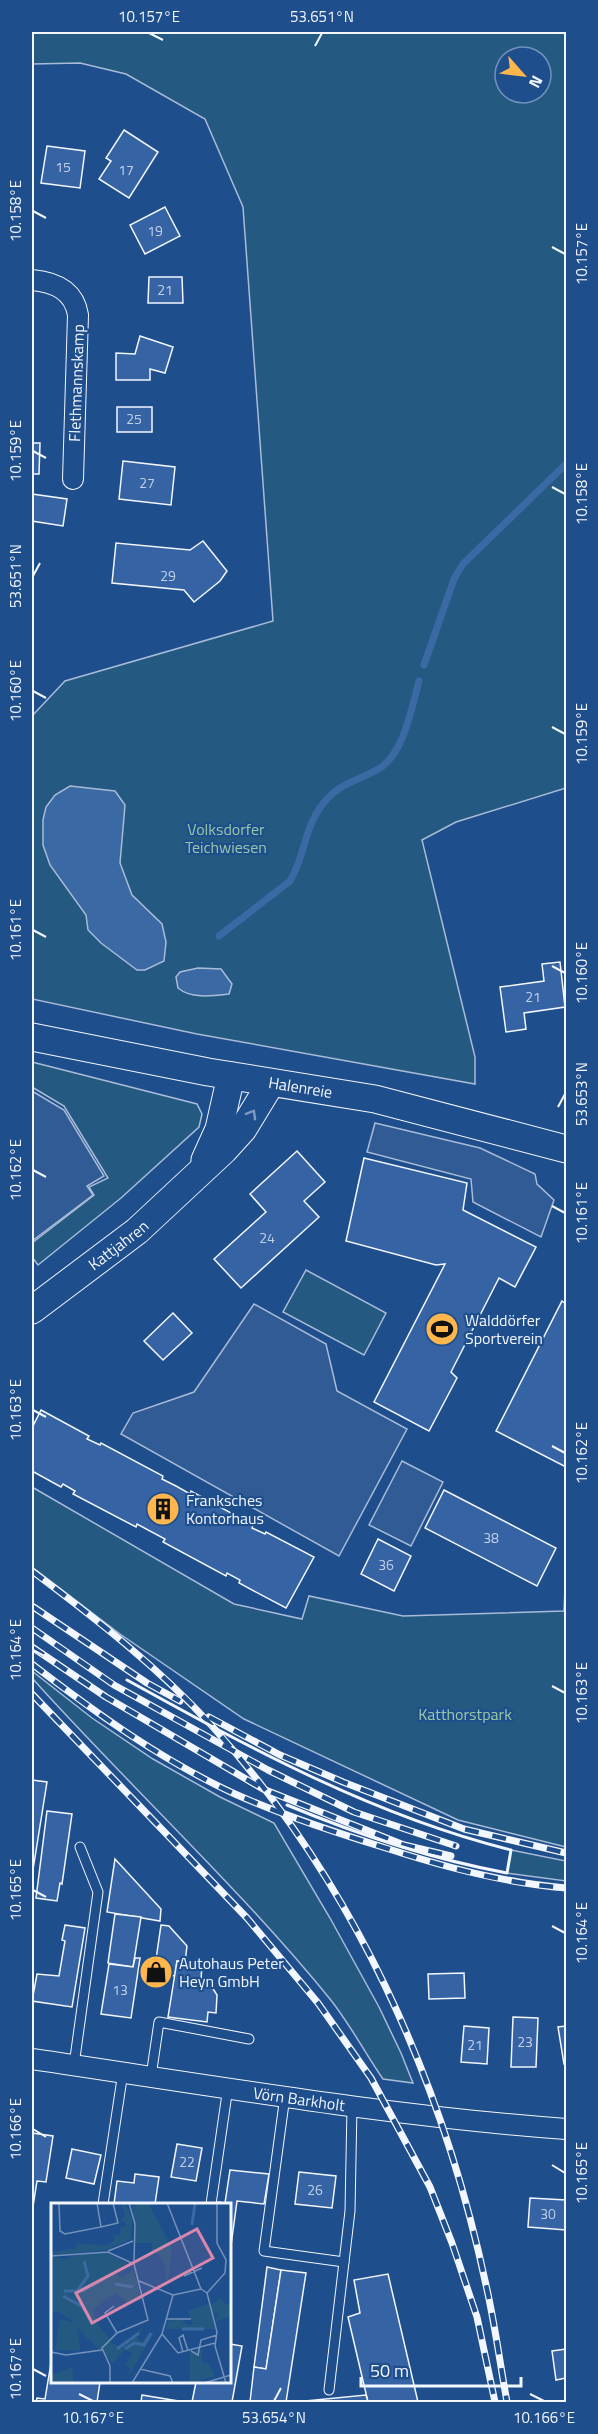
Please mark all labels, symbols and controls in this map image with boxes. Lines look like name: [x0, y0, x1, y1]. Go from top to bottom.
text: 10.157°E: [118, 5, 180, 28]
text: 53.651°N: [290, 5, 354, 28]
north arrow: [493, 45, 553, 105]
text: N: [523, 72, 549, 93]
house number: 15: [55, 156, 71, 177]
house number: 17: [118, 159, 134, 180]
text: 10.158°E: [4, 180, 27, 242]
house number: 19: [147, 220, 163, 241]
text: 10.157°E: [570, 223, 593, 285]
house number: 21: [157, 279, 173, 300]
street label: Flethmannskamp: [62, 324, 90, 442]
house number: 25: [126, 408, 142, 429]
text: 10.159°E: [4, 420, 27, 482]
text: 10.158°E: [570, 463, 593, 525]
house number: 27: [139, 472, 155, 493]
text: 53.651°N: [4, 544, 27, 608]
house number: 29: [160, 565, 176, 586]
text: 10.160°E: [4, 660, 27, 722]
text: 10.159°E: [570, 703, 593, 765]
park label: Volksdorfer Teichwiesen: [185, 817, 267, 859]
text: 10.161°E: [4, 899, 27, 961]
text: 10.160°E: [570, 942, 593, 1004]
house number: 21: [525, 986, 541, 1007]
text: 53.653°N: [570, 1062, 593, 1126]
street label: Halenreie: [267, 1070, 334, 1104]
one-way arrow: [245, 1110, 257, 1120]
text: 10.162°E: [4, 1139, 27, 1201]
text: 10.161°E: [570, 1182, 593, 1244]
street label: Kattjahren: [83, 1214, 154, 1276]
house number: 24: [259, 1227, 275, 1248]
place label: Walddörfer Sportverein: [465, 1308, 543, 1350]
sports icon: Walddörfer Sportverein: [424, 1311, 460, 1347]
text: 10.163°E: [4, 1379, 27, 1441]
text: 10.162°E: [570, 1422, 593, 1484]
place label: Franksches Kontorhaus: [186, 1488, 264, 1530]
building icon: Franksches Kontorhaus: [145, 1491, 181, 1527]
house number: 38: [483, 1527, 499, 1548]
house number: 36: [378, 1554, 394, 1575]
text: 10.164°E: [4, 1619, 27, 1681]
text: 10.163°E: [570, 1662, 593, 1724]
park label: Katthorstpark: [418, 1702, 512, 1726]
text: 10.165°E: [4, 1859, 27, 1921]
text: 10.164°E: [570, 1902, 593, 1964]
place label: Autohaus Peter Heyn GmbH: [179, 1951, 284, 1993]
shop icon: Autohaus Peter Heyn GmbH: [138, 1954, 174, 1990]
house number: 13: [112, 1979, 128, 2000]
house number: 23: [517, 2031, 533, 2052]
house number: 21: [467, 2034, 483, 2055]
street label: Vörn Barkholt: [252, 2080, 347, 2117]
text: 10.166°E: [4, 2098, 27, 2160]
text: 10.165°E: [570, 2142, 593, 2204]
house number: 22: [179, 2151, 195, 2172]
house number: 26: [307, 2179, 323, 2200]
inset map: [51, 2203, 231, 2383]
house number: 30: [540, 2203, 556, 2224]
text: 10.167°E: [4, 2338, 27, 2400]
scale bar: [361, 2350, 522, 2388]
text: 50 m: [370, 2357, 409, 2384]
text: 10.167°E: [62, 2406, 124, 2429]
text: 53.654°N: [242, 2406, 306, 2429]
text: 10.166°E: [513, 2406, 575, 2429]

